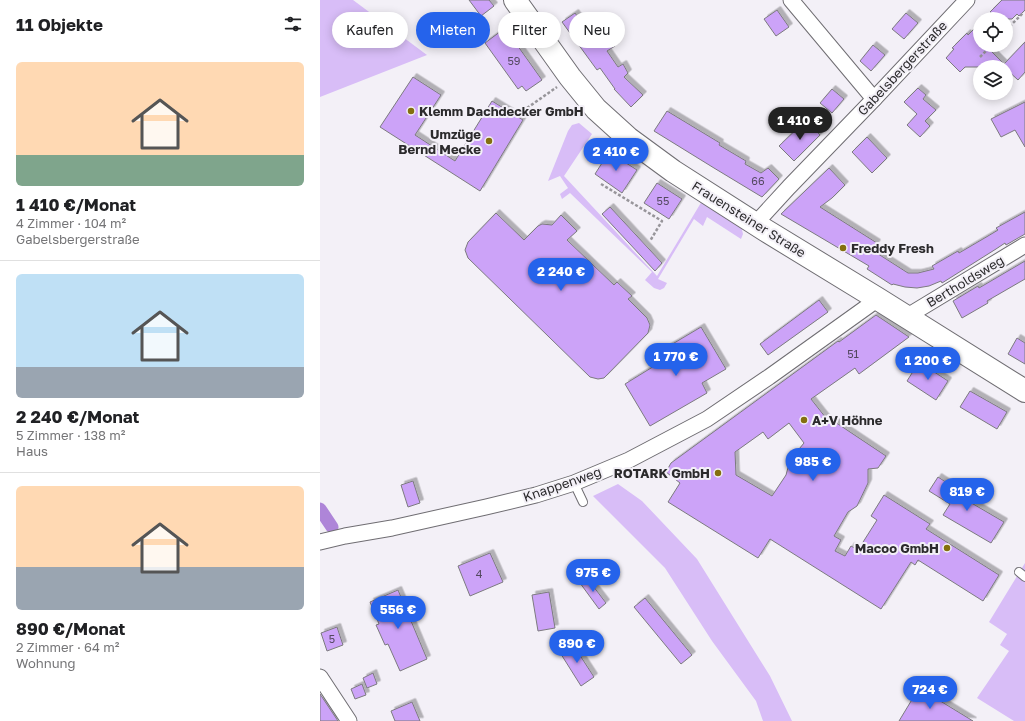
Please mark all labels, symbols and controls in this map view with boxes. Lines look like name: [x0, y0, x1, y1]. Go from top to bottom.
chip: Kaufen: [332, 12, 408, 48]
chip: Mieten: [416, 12, 490, 48]
chip: Filter: [498, 12, 561, 48]
chip: Neu: [569, 12, 625, 48]
map controls: [973, 12, 1013, 100]
button: locate: [973, 12, 1013, 52]
icon: filters: [282, 13, 304, 35]
text: 11 Objekte: [16, 14, 103, 35]
street label: Gabelsbergerstraße: [854, 17, 950, 119]
house number: 59: [507, 54, 521, 67]
button: layers: [973, 60, 1013, 100]
icon: home: [124, 88, 196, 160]
place label: Klemm Dachdecker GmbH: [419, 103, 584, 119]
marker: Klemm Dachdecker GmbH: [406, 106, 416, 116]
pin: 1 410 €: [763, 107, 837, 141]
text: 1 410 €: [777, 112, 823, 128]
place label: Umzüge Bernd Mecke: [398, 126, 481, 157]
marker: Umzüge Bernd Mecke: [484, 136, 494, 146]
pin: 2 410 €: [579, 138, 653, 172]
text: 2 410 €: [593, 143, 639, 159]
house number: 66: [751, 174, 765, 187]
street label: Frauensteiner Straße: [689, 178, 809, 260]
text: 1 410 €/Monat: [16, 194, 136, 215]
house number: 55: [657, 194, 669, 207]
text: 4 Zimmer · 104 m²: [16, 215, 126, 231]
text: Gabelsbergerstraße: [16, 231, 140, 247]
place label: Freddy Fresh: [851, 240, 934, 256]
marker: Freddy Fresh: [838, 243, 848, 253]
street label: Bertholdsweg: [923, 252, 1007, 310]
pin: 2 240 €: [524, 258, 598, 292]
text: 2 240 €: [537, 263, 585, 279]
icon: home: [124, 300, 196, 372]
pin: 1 770 €: [639, 343, 713, 377]
house number: 51: [847, 347, 859, 360]
pin: 1 200 €: [891, 347, 965, 381]
text: 1 770 €: [654, 348, 698, 364]
text: 1 200 €: [904, 352, 952, 368]
text: 2 240 €/Monat: [16, 406, 139, 427]
place label: A+V Höhne: [812, 412, 883, 428]
marker: A+V Höhne: [799, 415, 809, 425]
text: 5 Zimmer · 138 m²: [16, 427, 125, 443]
text: Haus: [16, 443, 48, 459]
pin: 985 €: [785, 448, 841, 482]
text: 985 €: [795, 453, 831, 469]
street label: Knappenweg: [521, 463, 603, 505]
place label: ROTARK GmbH: [614, 465, 710, 481]
marker: ROTARK GmbH: [713, 468, 723, 478]
pin: 819 €: [939, 478, 995, 512]
text: 819 €: [949, 483, 985, 499]
icon: home: [124, 512, 196, 584]
place label: Macoo GmbH: [855, 540, 939, 556]
marker: Macoo GmbH: [942, 543, 952, 553]
pin: 975 €: [565, 559, 621, 593]
text: 975 €: [575, 564, 611, 580]
house number: 4: [476, 567, 483, 580]
pin: 556 €: [370, 596, 426, 630]
text: 556 €: [380, 601, 416, 617]
text: 890 €/Monat: [16, 618, 125, 639]
pin: 890 €: [549, 630, 605, 664]
house number: 5: [329, 632, 335, 645]
text: 890 €: [558, 635, 596, 651]
text: 2 Zimmer · 64 m²: [16, 639, 119, 655]
text: Wohnung: [16, 655, 76, 671]
pin: 724 €: [902, 676, 958, 710]
text: 724 €: [912, 681, 948, 697]

